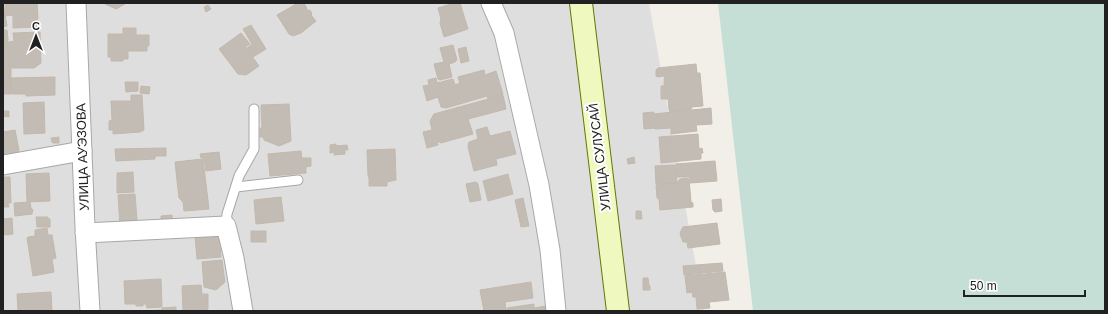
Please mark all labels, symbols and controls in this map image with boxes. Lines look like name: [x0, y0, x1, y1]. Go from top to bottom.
north arrow: [16, 16, 56, 56]
text: С: [32, 20, 40, 32]
street label: УЛИЦА СУЛУСАЙ: [585, 102, 614, 212]
street label: УЛИЦА АУЭЗОВА: [73, 103, 92, 211]
scale bar: [964, 272, 1085, 298]
text: 50 m: [970, 279, 997, 293]

